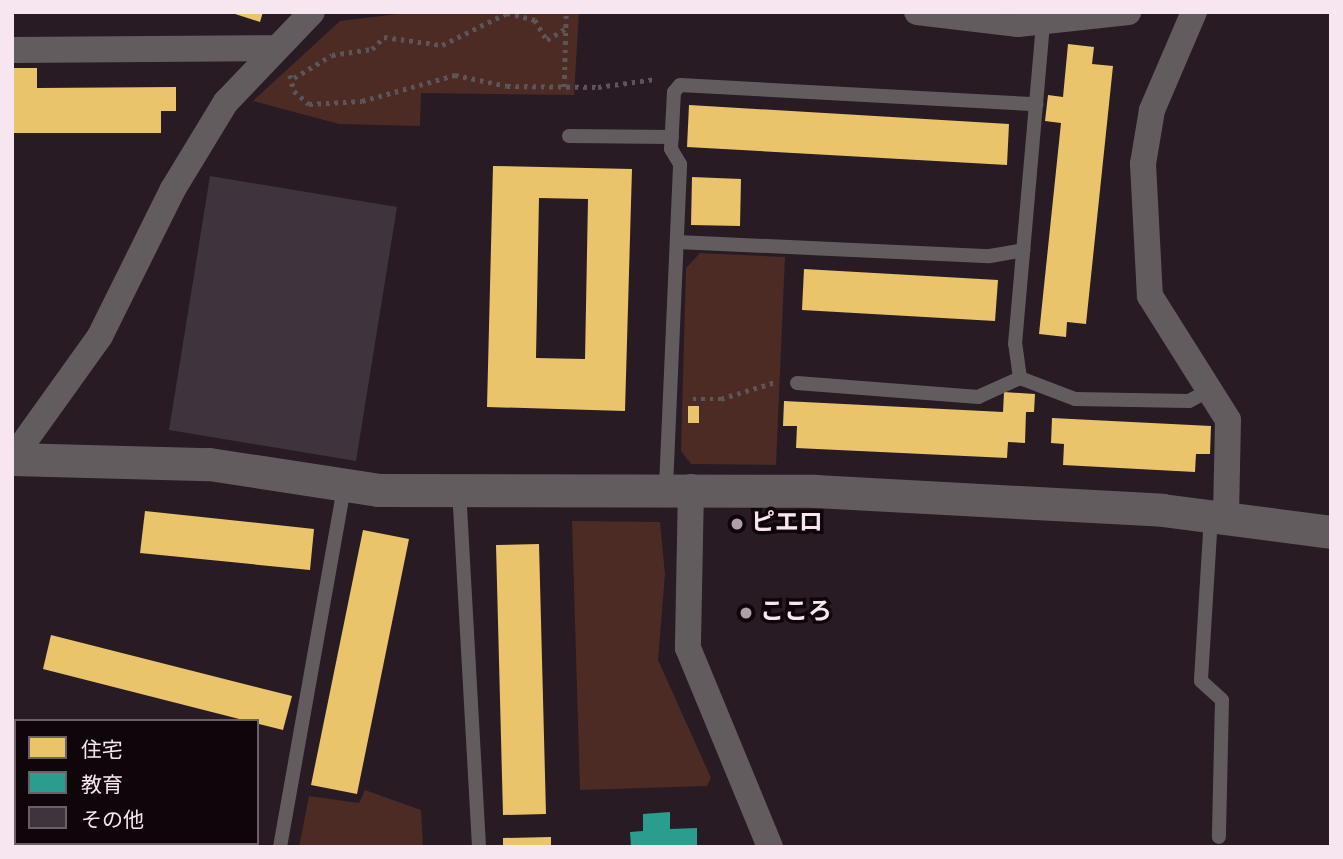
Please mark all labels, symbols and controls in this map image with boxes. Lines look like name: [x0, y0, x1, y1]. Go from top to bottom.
place label: ピエロ: [751, 510, 823, 538]
marker: ピエロ: [729, 516, 745, 532]
place label: こころ: [760, 599, 832, 627]
marker: こころ: [738, 605, 754, 621]
legend: [14, 719, 259, 845]
text: 住宅: [81, 740, 123, 761]
text: 教育: [81, 775, 123, 796]
text: その他: [81, 810, 144, 831]

